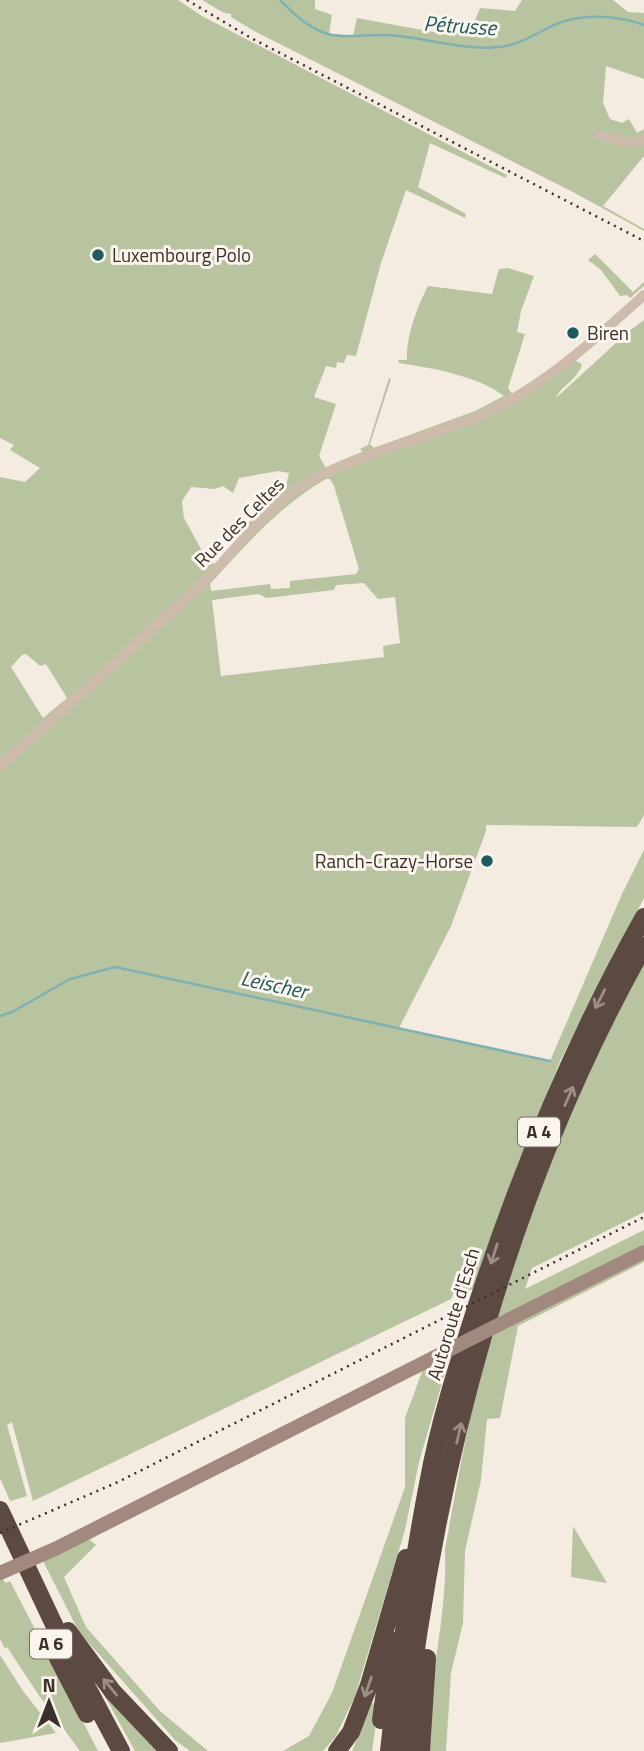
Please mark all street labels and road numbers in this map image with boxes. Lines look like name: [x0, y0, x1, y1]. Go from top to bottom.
street label: Rue des Celtes: [187, 470, 291, 573]
road number: A 4: [518, 1118, 560, 1147]
street label: Autoroute d'Esch: [419, 1244, 486, 1384]
road number: A 6: [30, 1630, 72, 1658]

